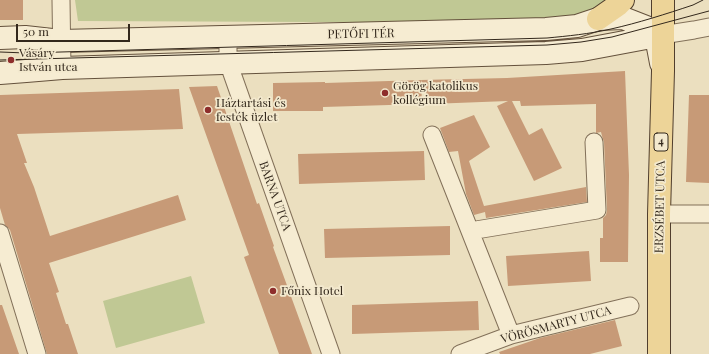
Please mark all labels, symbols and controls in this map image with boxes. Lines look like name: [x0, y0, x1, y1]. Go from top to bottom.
scale bar: [18, 16, 132, 42]
text: 50 m: [23, 23, 49, 39]
street label: PETŐFI TÉR: [327, 26, 395, 42]
place label: Vásáry István utca: [19, 46, 78, 74]
marker: Vásáry István utca: [6, 55, 16, 65]
place label: Görög katolikus kollégium: [393, 79, 478, 107]
marker: Görög katolikus kollégium: [380, 88, 390, 98]
place label: Háztartási és festék üzlet: [216, 96, 286, 124]
marker: Háztartási és festék üzlet: [203, 105, 213, 115]
road number: 4: [654, 133, 668, 151]
street label: BARNA UTCA: [256, 159, 294, 233]
street label: ERZSÉBET UTCA: [652, 161, 668, 253]
place label: Főnix Hotel: [281, 284, 343, 298]
marker: Főnix Hotel: [268, 286, 278, 296]
street label: VÖRÖSMARTY UTCA: [499, 303, 613, 347]

